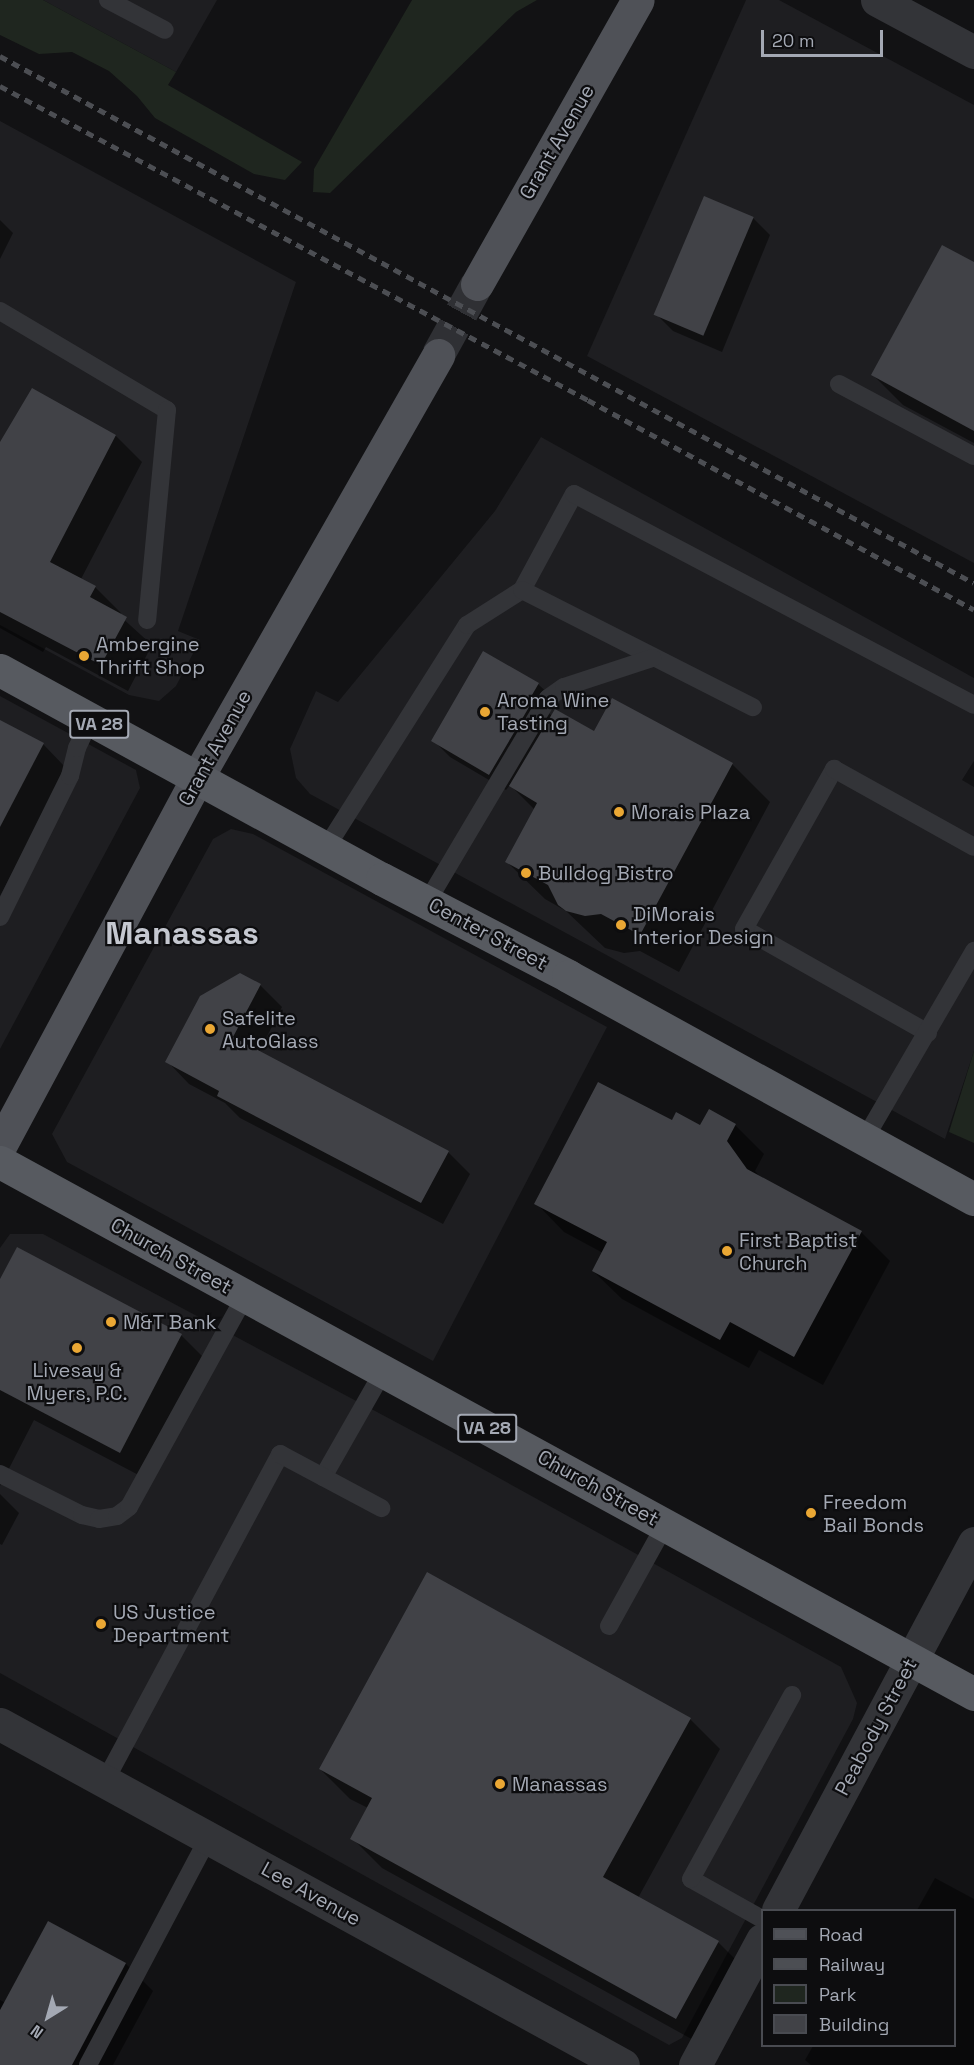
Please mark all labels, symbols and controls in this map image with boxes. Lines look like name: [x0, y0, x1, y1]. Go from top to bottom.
scale bar: [764, 18, 886, 56]
text: 20 m: [772, 29, 815, 52]
street label: Grant Avenue: [514, 80, 600, 204]
place label: Ambergine Thrift Shop: [96, 632, 205, 679]
marker: Ambergine Thrift Shop: [77, 649, 91, 663]
street label: Grant Avenue: [173, 686, 257, 810]
place label: Aroma Wine Tasting: [497, 688, 609, 735]
marker: Aroma Wine Tasting: [478, 705, 492, 719]
road number: VA 28: [69, 709, 129, 739]
place label: Morais Plaza: [631, 800, 750, 824]
marker: Morais Plaza: [612, 805, 626, 819]
place label: Bulldog Bistro: [538, 861, 674, 885]
marker: Bulldog Bistro: [519, 866, 533, 880]
street label: Center Street: [424, 893, 552, 975]
place label: DiMorais Interior Design: [633, 902, 774, 949]
district label: Manassas: [105, 914, 259, 952]
marker: DiMorais Interior Design: [614, 918, 628, 932]
place label: Safelite AutoGlass: [222, 1006, 319, 1053]
marker: Safelite AutoGlass: [203, 1022, 217, 1036]
street label: Church Street: [106, 1213, 236, 1299]
place label: First Baptist Church: [739, 1228, 858, 1275]
marker: First Baptist Church: [720, 1244, 734, 1258]
place label: M&T Bank: [123, 1310, 217, 1334]
marker: M&T Bank: [104, 1315, 118, 1329]
marker: Livesay & Myers, P.C.: [70, 1341, 84, 1355]
place label: Livesay & Myers, P.C.: [26, 1358, 128, 1405]
road number: VA 28: [457, 1413, 517, 1443]
street label: Church Street: [533, 1445, 663, 1531]
place label: Freedom Bail Bonds: [823, 1490, 924, 1537]
marker: Freedom Bail Bonds: [804, 1506, 818, 1520]
place label: US Justice Department: [113, 1600, 229, 1647]
marker: US Justice Department: [94, 1617, 108, 1631]
street label: Peabody Street: [830, 1654, 922, 1800]
place label: Manassas: [512, 1772, 607, 1796]
marker: Manassas: [493, 1777, 507, 1791]
street label: Lee Avenue: [257, 1857, 365, 1931]
legend: [761, 1909, 956, 2047]
text: Road: [819, 1923, 863, 1946]
text: Railway: [819, 1953, 885, 1976]
text: Park: [819, 1983, 856, 2006]
north arrow: [18, 1987, 78, 2047]
text: Building: [819, 2013, 889, 2036]
text: N: [26, 2020, 47, 2043]

